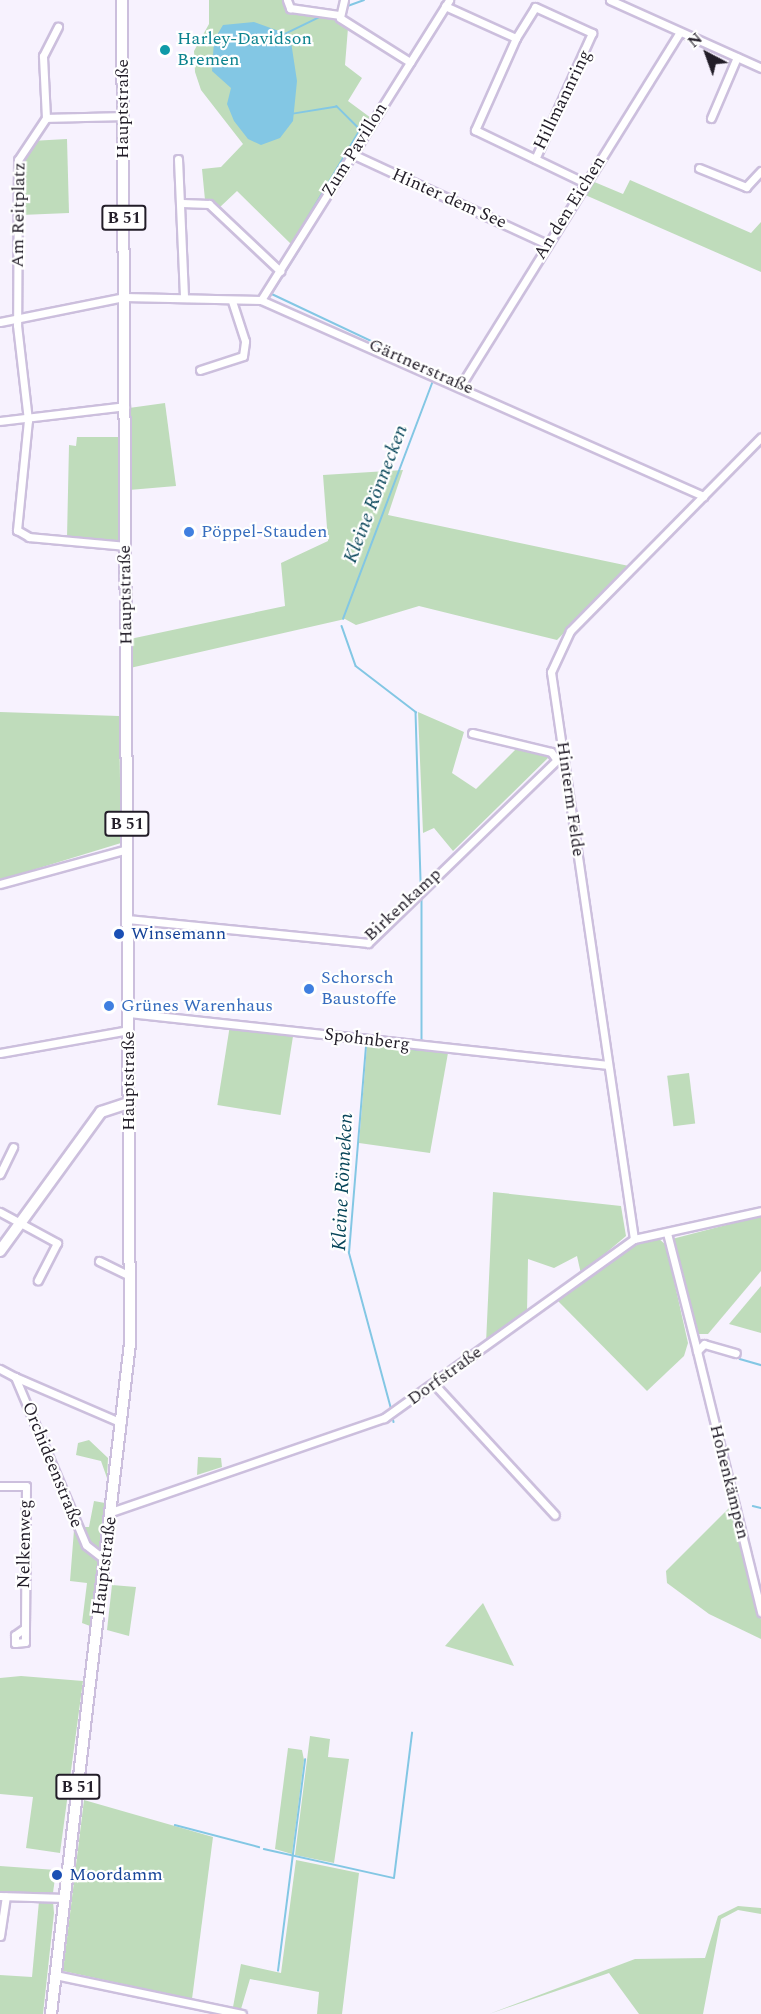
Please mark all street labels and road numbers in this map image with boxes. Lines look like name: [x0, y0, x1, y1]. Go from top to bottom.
street label: Hillmannring: [529, 46, 597, 154]
street label: Hauptstraße: [112, 59, 134, 159]
street label: Zum Pavillon: [318, 99, 392, 201]
street label: An den Eichen: [530, 152, 610, 264]
street label: Am Reitplatz: [7, 162, 31, 268]
street label: Hinter dem See: [388, 164, 510, 234]
road number: B 51: [100, 205, 148, 231]
street label: Gärtnerstraße: [365, 334, 477, 400]
street label: Hauptstraße: [114, 545, 138, 645]
street label: Hinterm Felde: [551, 740, 589, 858]
road number: B 51: [103, 811, 151, 837]
street label: Birkenkamp: [360, 864, 446, 946]
street label: Spohnberg: [323, 1024, 411, 1056]
street label: Hauptstraße: [118, 1031, 140, 1131]
street label: Dorfstraße: [403, 1342, 487, 1410]
street label: Orchideenstraße: [17, 1399, 87, 1531]
street label: Hohenkämpen: [704, 1422, 754, 1542]
street label: Nelkenweg: [13, 1499, 37, 1589]
street label: Hauptstraße: [88, 1515, 122, 1617]
road number: B 51: [54, 1774, 102, 1800]

